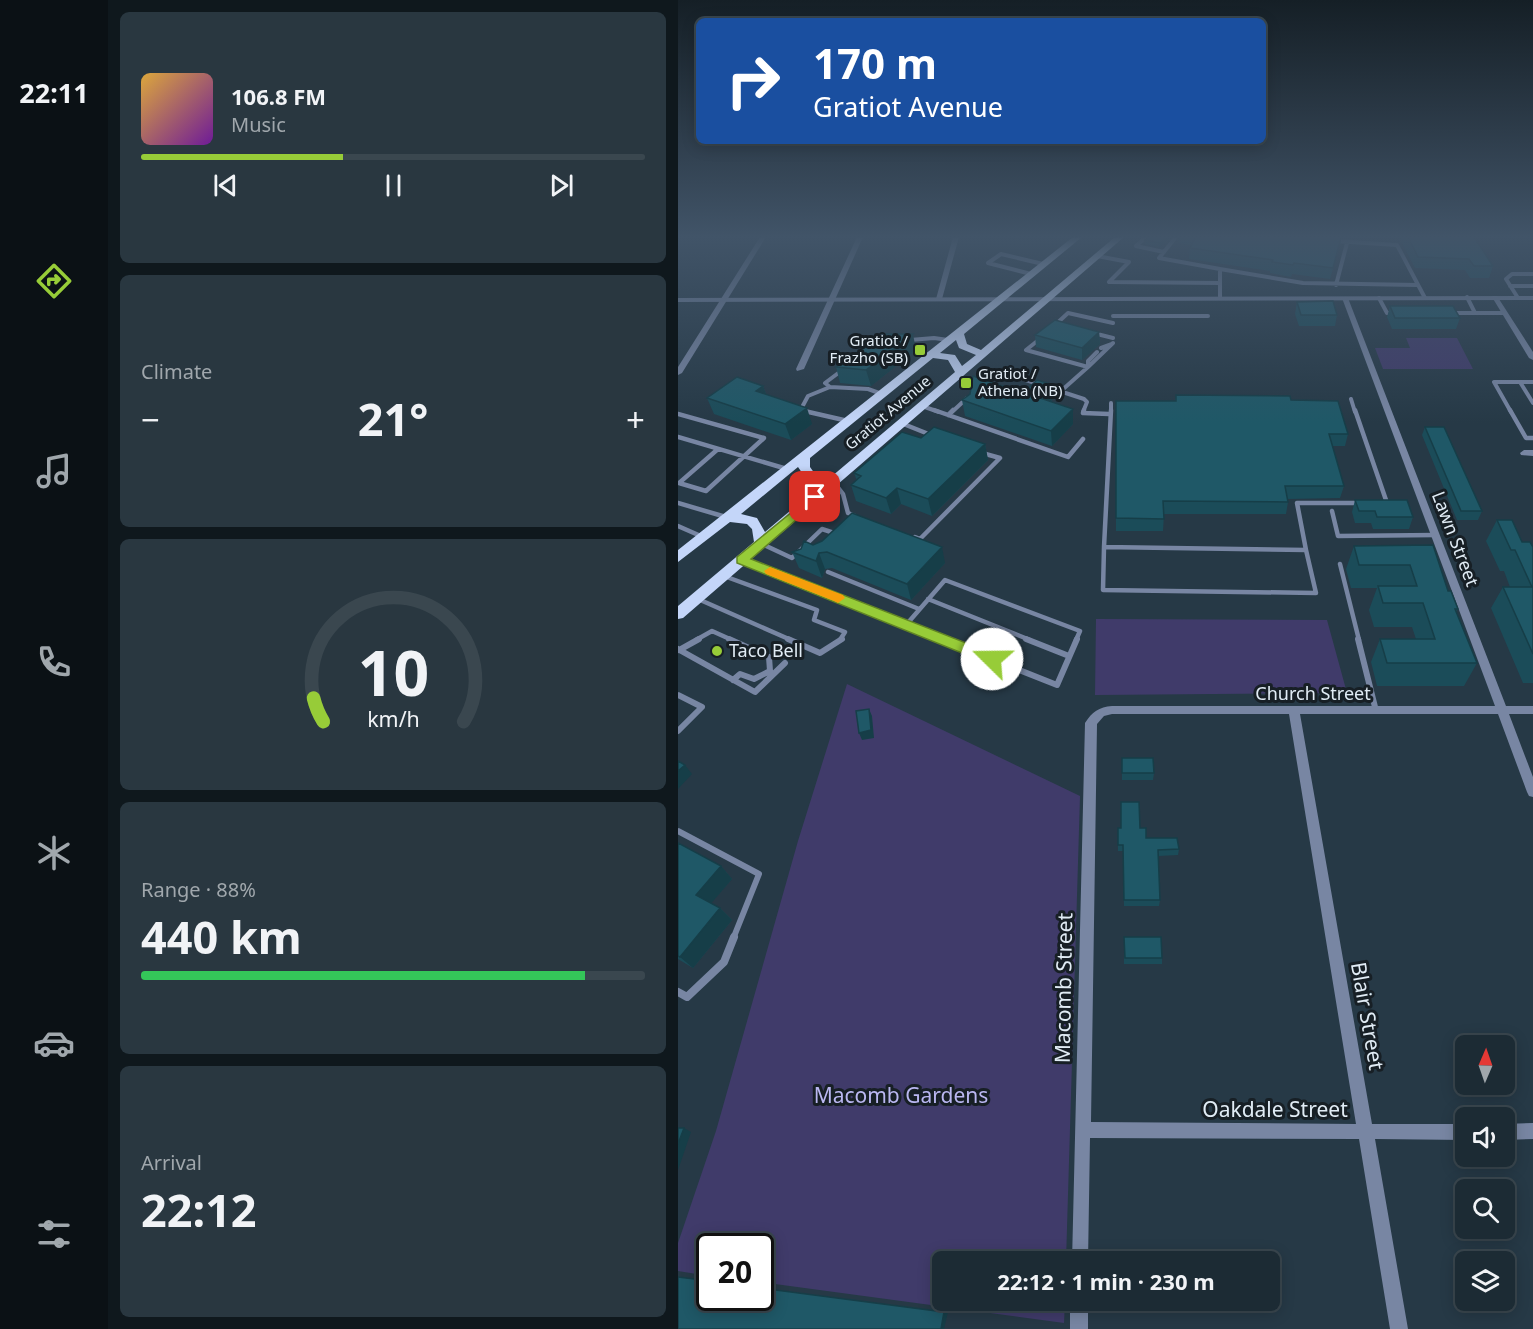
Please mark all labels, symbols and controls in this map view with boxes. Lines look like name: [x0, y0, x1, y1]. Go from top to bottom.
text: 170 m: [813, 34, 937, 91]
icon: right: [714, 42, 792, 120]
text: 22:11: [19, 74, 89, 111]
text: 106.8 FM: [231, 81, 326, 111]
text: Gratiot Avenue: [813, 88, 1003, 125]
text: Music: [231, 111, 286, 138]
icon: previous: [209, 169, 242, 202]
icon: pause: [377, 169, 410, 202]
icon: next: [545, 169, 578, 202]
icon: directions: [33, 260, 75, 302]
place label: Gratiot / Frazho (SB): [830, 330, 908, 367]
marker: Gratiot / Frazho (SB): [913, 343, 927, 357]
text: Climate: [141, 358, 212, 385]
place label: Gratiot / Athena (NB): [978, 363, 1062, 400]
street label: Gratiot Avenue: [840, 371, 934, 454]
marker: Gratiot / Athena (NB): [959, 376, 973, 390]
text: 21°: [358, 388, 428, 449]
text: −: [141, 397, 160, 442]
text: +: [626, 397, 645, 442]
icon: music: [33, 450, 75, 492]
pin: [789, 471, 840, 522]
icon: arrive: [798, 480, 831, 513]
street label: Lawn Street: [1427, 488, 1485, 590]
position arrow: [960, 627, 1024, 691]
text: 10: [357, 629, 429, 714]
place label: Taco Bell: [729, 638, 803, 662]
icon: phone: [33, 641, 75, 683]
marker: Taco Bell: [710, 644, 724, 658]
street label: Church Street: [1255, 681, 1371, 705]
text: km/h: [367, 704, 419, 733]
icon: climate: [33, 832, 75, 874]
text: Range · 88%: [141, 876, 256, 903]
text: 440 km: [141, 906, 302, 967]
street label: Macomb Street: [1048, 912, 1078, 1063]
street label: Blair Street: [1345, 960, 1391, 1072]
icon: car: [33, 1022, 75, 1064]
north arrow: [1455, 1035, 1515, 1095]
map controls: [1455, 1035, 1515, 1311]
park label: Macomb Gardens: [814, 1081, 988, 1109]
street label: Oakdale Street: [1202, 1095, 1348, 1123]
button: sound: [1455, 1107, 1515, 1167]
text: Arrival: [141, 1149, 202, 1176]
text: 22:12: [141, 1179, 257, 1240]
button: search: [1455, 1179, 1515, 1239]
icon: filters: [33, 1213, 75, 1255]
speed limit sign: 20: [696, 1233, 774, 1311]
button: layers: [1455, 1251, 1515, 1311]
text: 22:12 · 1 min · 230 m: [997, 1266, 1215, 1296]

